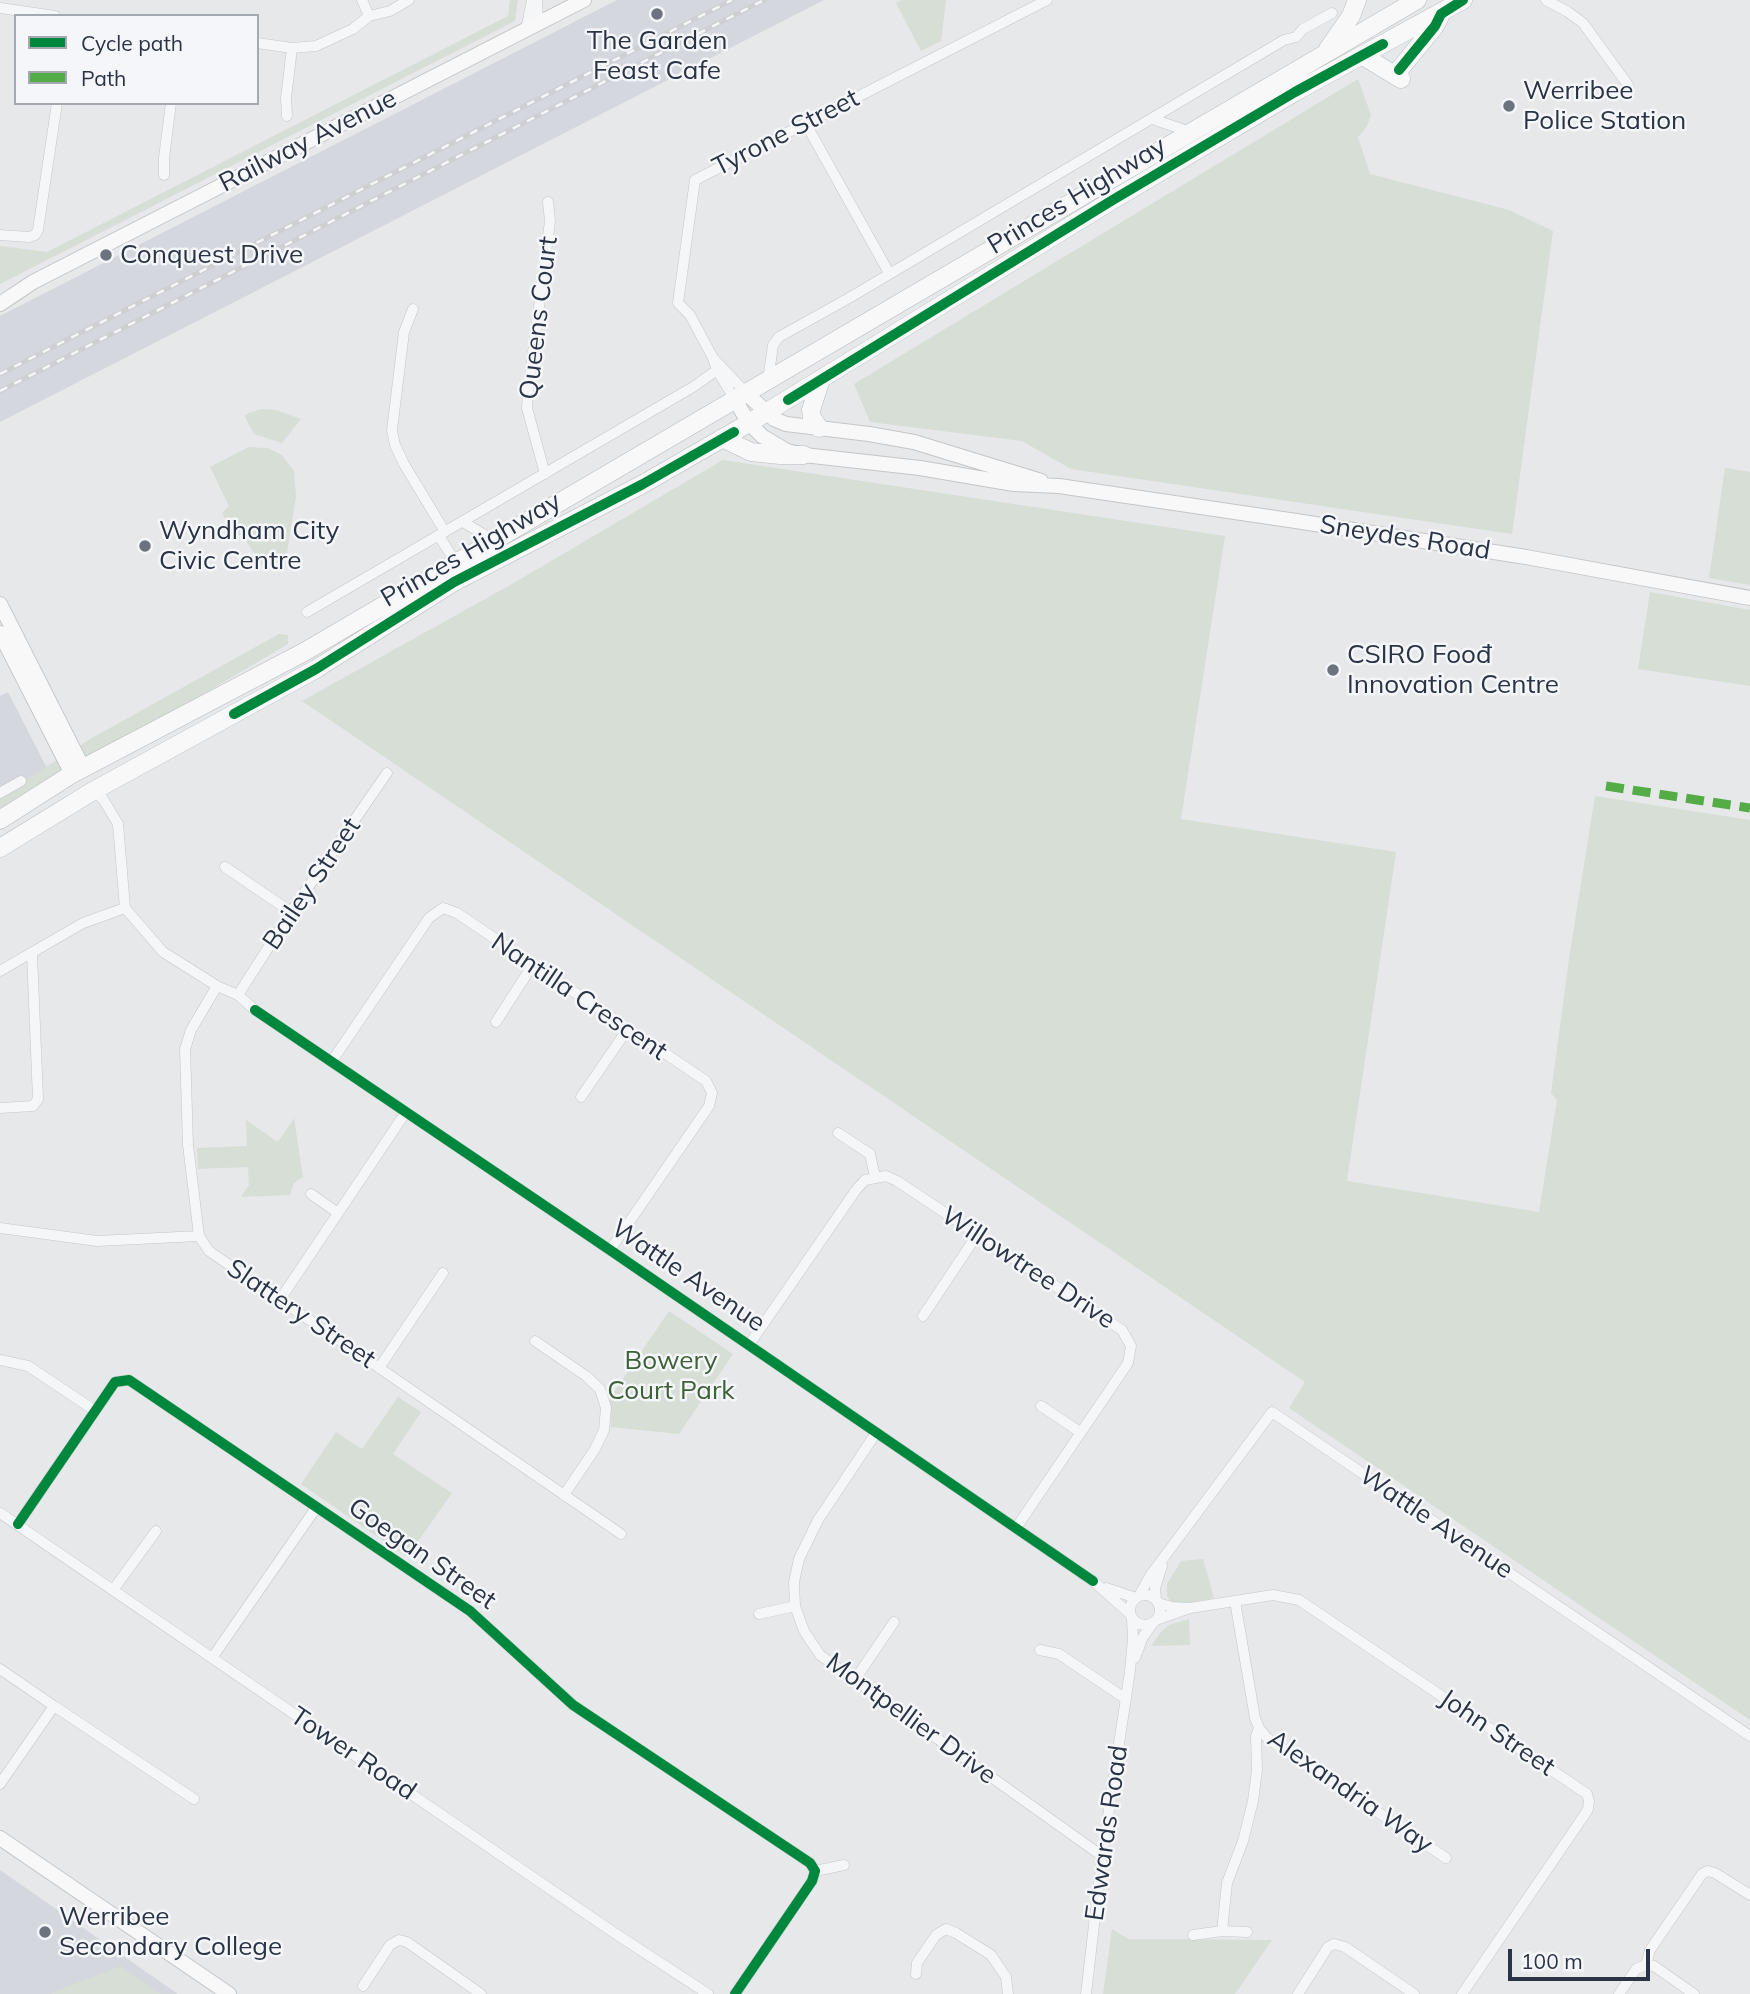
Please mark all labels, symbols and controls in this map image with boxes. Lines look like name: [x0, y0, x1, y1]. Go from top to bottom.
marker: The Garden Feast Cafe: [649, 6, 665, 22]
legend: [14, 14, 259, 105]
place label: The Garden Feast Cafe: [587, 25, 727, 86]
text: Cycle path: [81, 30, 183, 56]
text: Path: [81, 65, 126, 91]
place label: Werribee Police Station: [1523, 75, 1686, 136]
street label: Railway Avenue: [214, 83, 402, 199]
street label: Tyrone Street: [708, 83, 864, 183]
marker: Werribee Police Station: [1501, 98, 1517, 114]
street label: Princes Highway: [982, 130, 1172, 262]
street label: Queens Court: [514, 235, 564, 401]
place label: Conquest Drive: [120, 239, 303, 271]
marker: Conquest Drive: [98, 247, 114, 263]
street label: Princes Highway: [376, 486, 566, 614]
street label: Sneydes Road: [1318, 509, 1492, 567]
place label: Wyndham City Civic Centre: [159, 515, 339, 576]
marker: Wyndham City Civic Centre: [137, 538, 153, 554]
place label: CSIRO Foođ Innovation Centre: [1347, 639, 1559, 700]
marker: CSIRO Foođ Innovation Centre: [1325, 662, 1341, 678]
street label: Bailey Street: [257, 812, 367, 956]
street label: Nantilla Crescent: [485, 927, 673, 1067]
street label: Willowtree Drive: [935, 1200, 1121, 1336]
street label: Wattle Avenue: [605, 1213, 771, 1339]
street label: Slattery Street: [221, 1253, 381, 1375]
park label: Bowery Court Park: [607, 1345, 735, 1406]
street label: Wattle Avenue: [1353, 1460, 1519, 1586]
street label: Goegan Street: [342, 1492, 502, 1616]
street label: Montpellier Drive: [820, 1647, 1002, 1791]
street label: John Street: [1433, 1683, 1561, 1783]
street label: Tower Road: [284, 1701, 422, 1807]
street label: Alexandria Way: [1261, 1724, 1439, 1860]
street label: Edwards Road: [1079, 1743, 1135, 1923]
place label: Werribee Secondary College: [59, 1901, 282, 1962]
marker: Werribee Secondary College: [37, 1924, 53, 1940]
scale bar: [1512, 1934, 1654, 1978]
text: 100 m: [1521, 1948, 1583, 1974]

